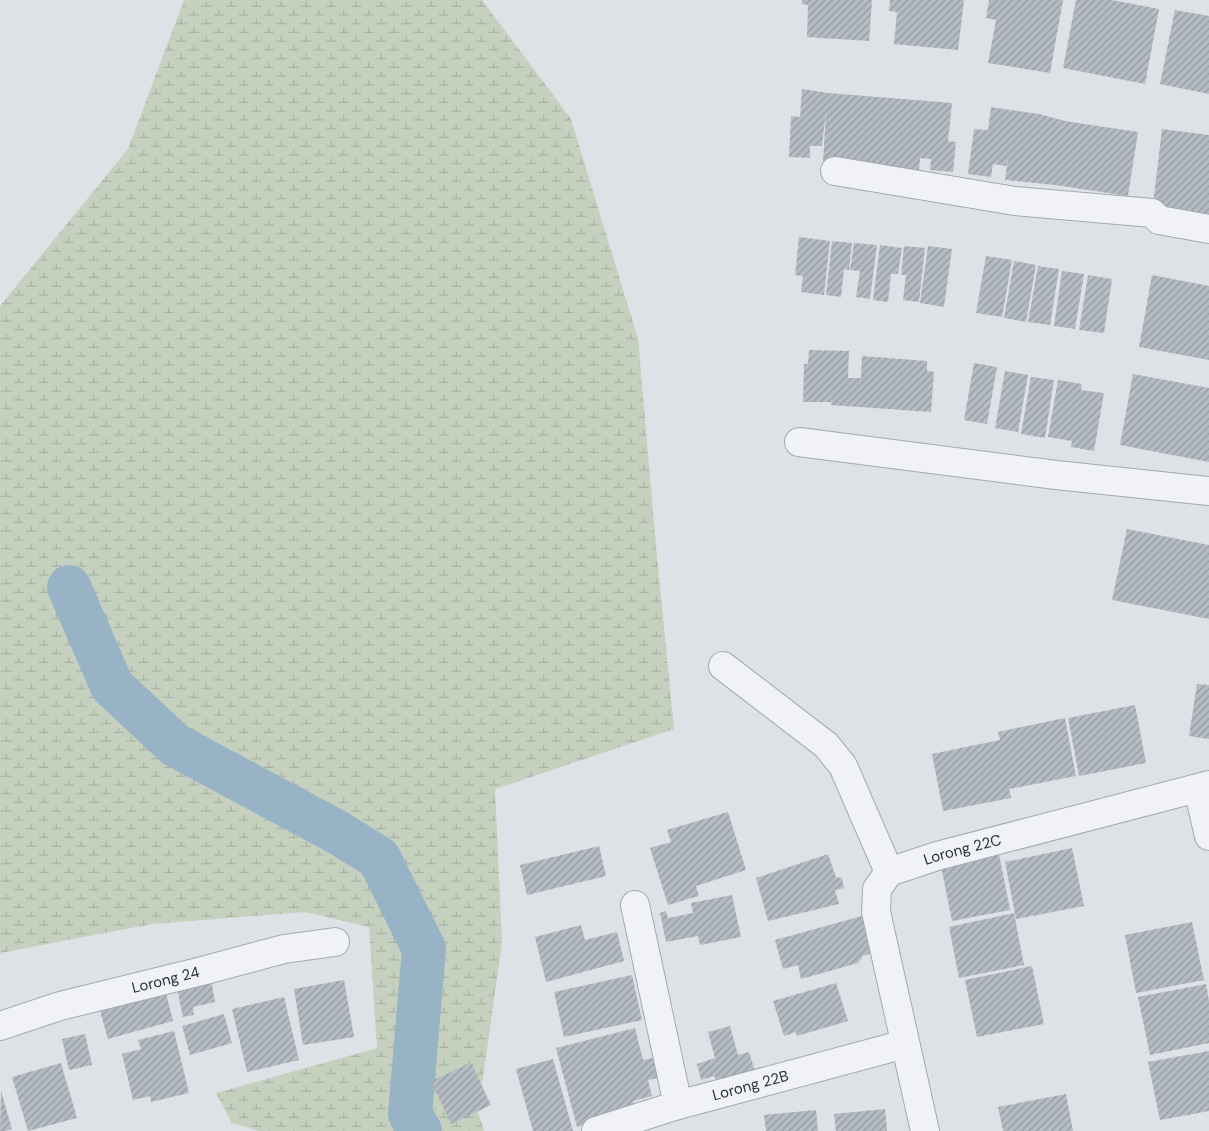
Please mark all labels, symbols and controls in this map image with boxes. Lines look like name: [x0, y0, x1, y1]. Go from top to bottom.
street label: Lorong 22C: [921, 830, 1004, 870]
street label: Lorong 24: [130, 962, 202, 998]
street label: Lorong 22B: [710, 1066, 791, 1105]

